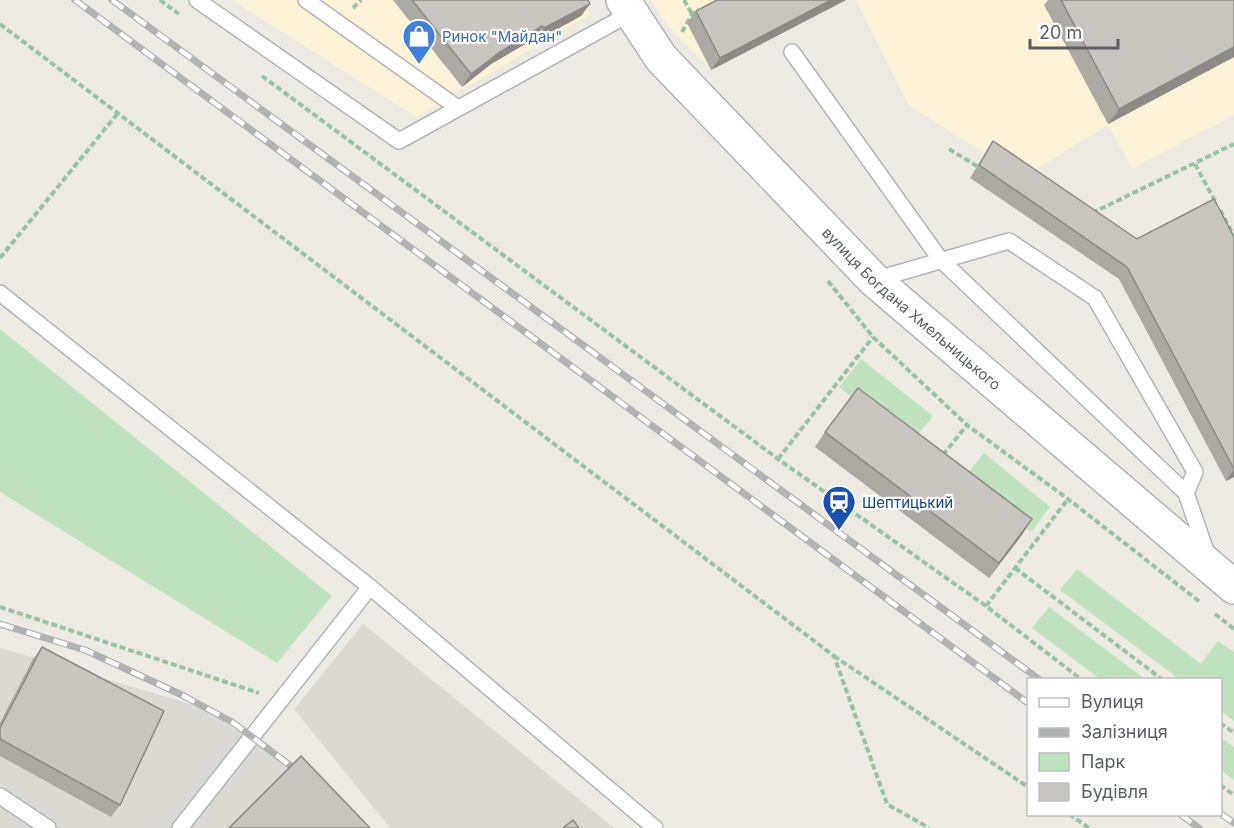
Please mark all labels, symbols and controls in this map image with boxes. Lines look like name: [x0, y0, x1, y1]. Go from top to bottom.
scale bar: [1030, 12, 1118, 50]
shop icon: Ринок "Майдан": [401, 18, 437, 65]
text: 20 m: [1039, 22, 1082, 43]
place label: Ринок "Майдан": [442, 27, 562, 46]
street label: вулиця Богдана Хмельницького: [818, 223, 1005, 394]
station icon: Шептицький: [821, 484, 857, 531]
place label: Шептицький: [862, 493, 953, 512]
legend: [1027, 678, 1222, 816]
text: Вулиця: [1081, 691, 1144, 712]
text: Залізниця: [1081, 721, 1168, 742]
text: Парк: [1081, 751, 1126, 772]
text: Будівля: [1081, 781, 1148, 802]

